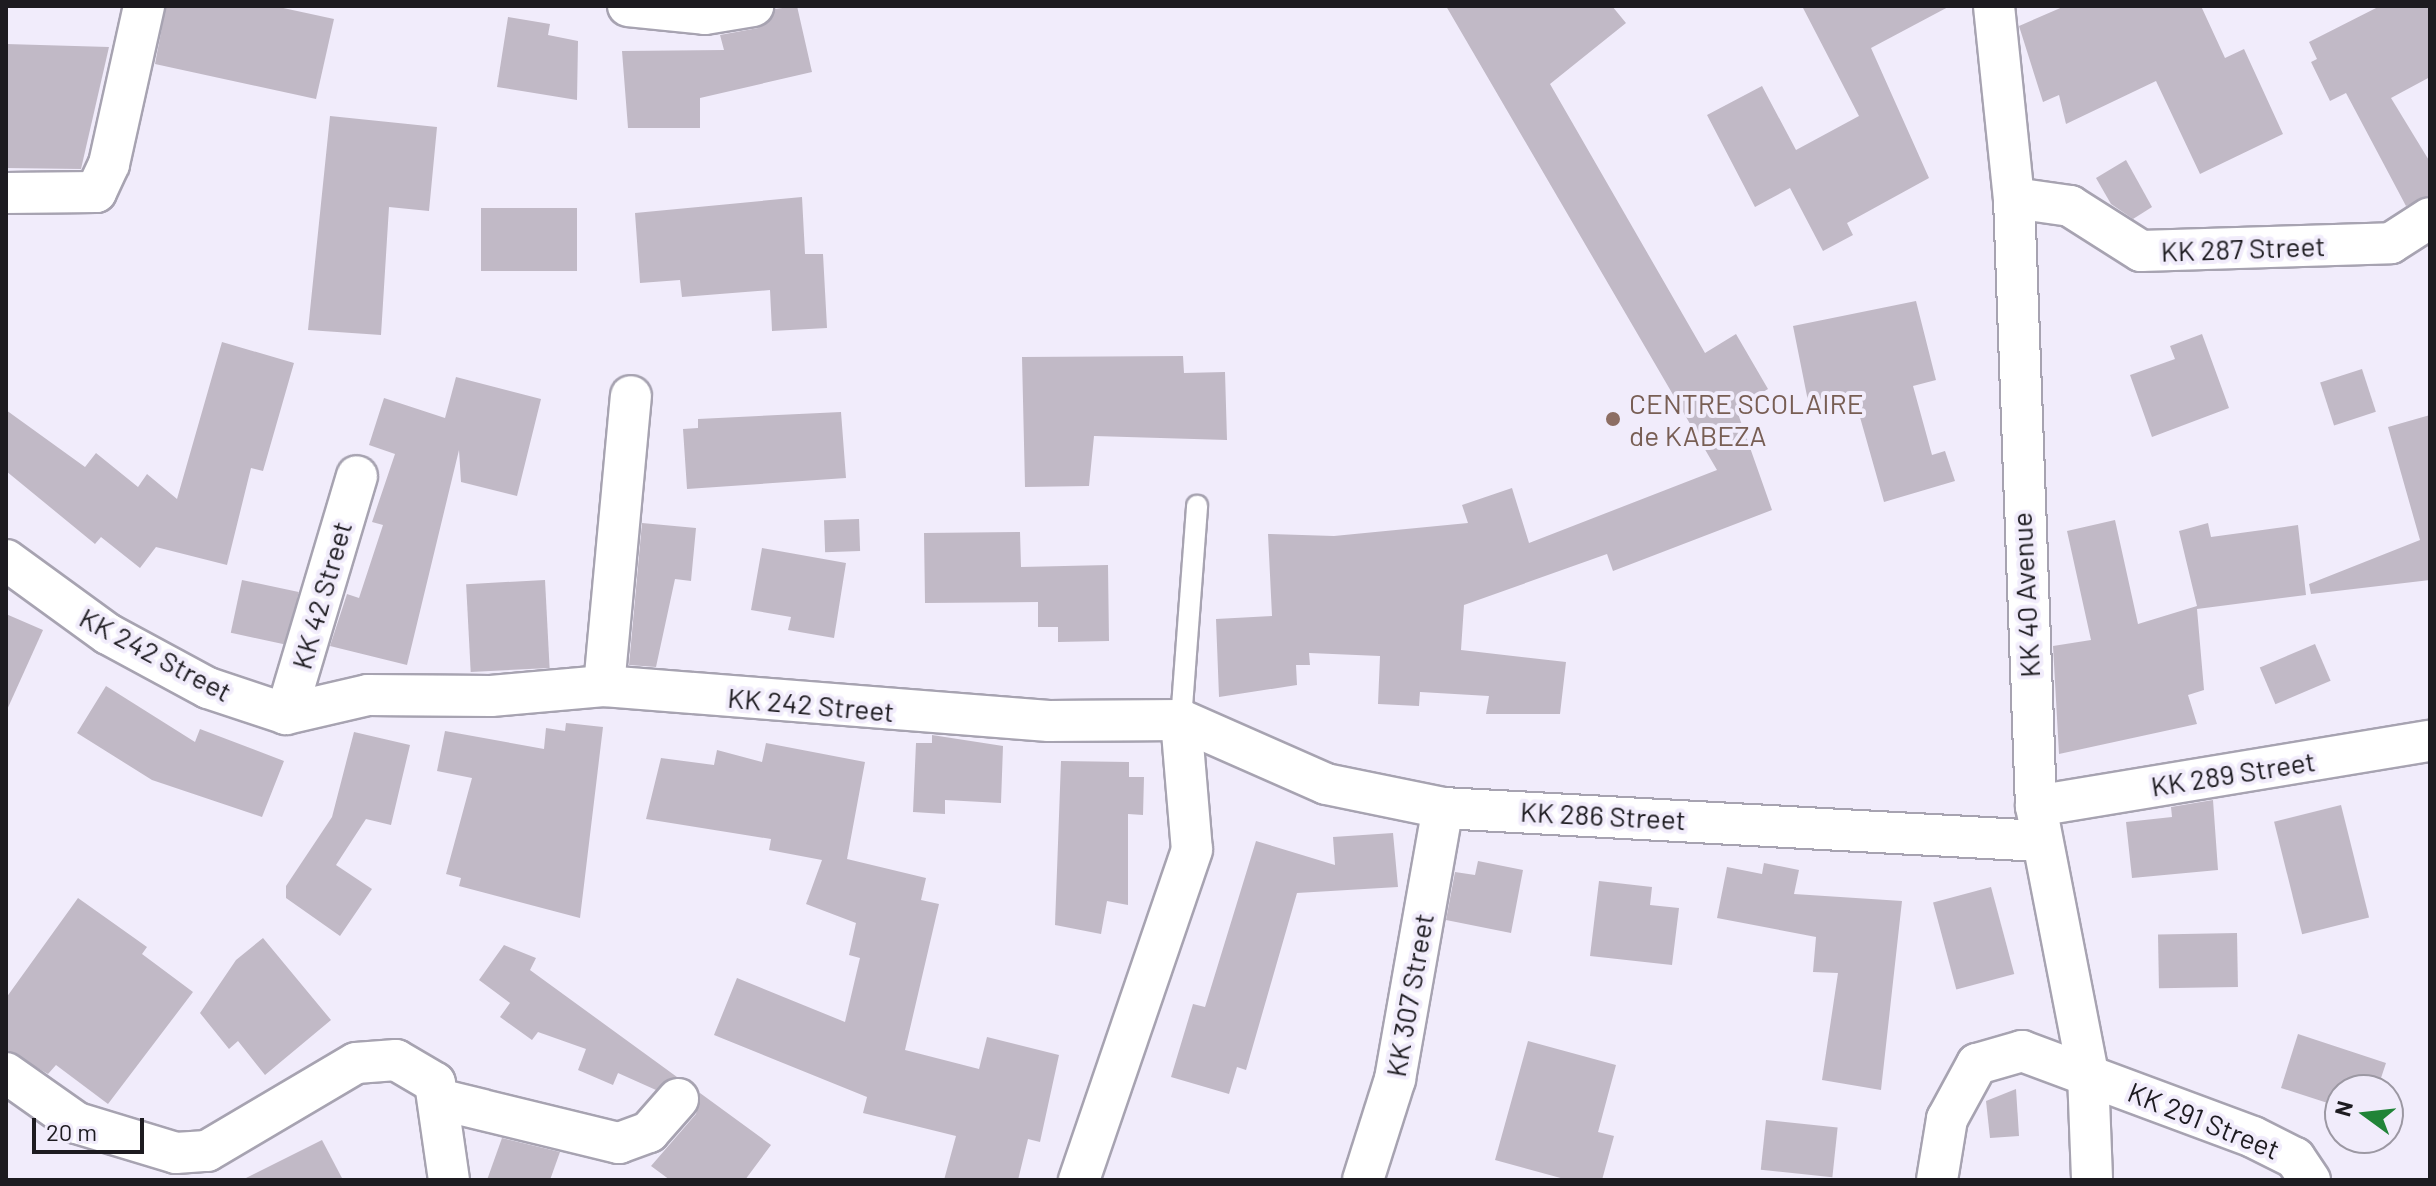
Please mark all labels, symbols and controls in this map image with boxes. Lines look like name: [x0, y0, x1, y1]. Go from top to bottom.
street label: KK 287 Street: [2160, 228, 2326, 268]
place label: CENTRE SCOLAIRE de KABEZA: [1629, 386, 1864, 452]
marker: CENTRE SCOLAIRE de KABEZA: [1604, 410, 1622, 428]
street label: KK 40 Avenue: [2004, 511, 2046, 679]
street label: KK 42 Street: [284, 517, 358, 673]
street label: KK 242 Street: [74, 600, 238, 708]
street label: KK 242 Street: [726, 680, 896, 728]
street label: KK 289 Street: [2148, 743, 2318, 803]
street label: KK 286 Street: [1519, 794, 1687, 836]
street label: KK 307 Street: [1378, 911, 1440, 1079]
street label: KK 291 Street: [2123, 1074, 2285, 1166]
north arrow: [2324, 1074, 2404, 1154]
text: N: [2328, 1098, 2357, 1119]
scale bar: [36, 1102, 148, 1152]
text: 20 m: [46, 1117, 97, 1146]

